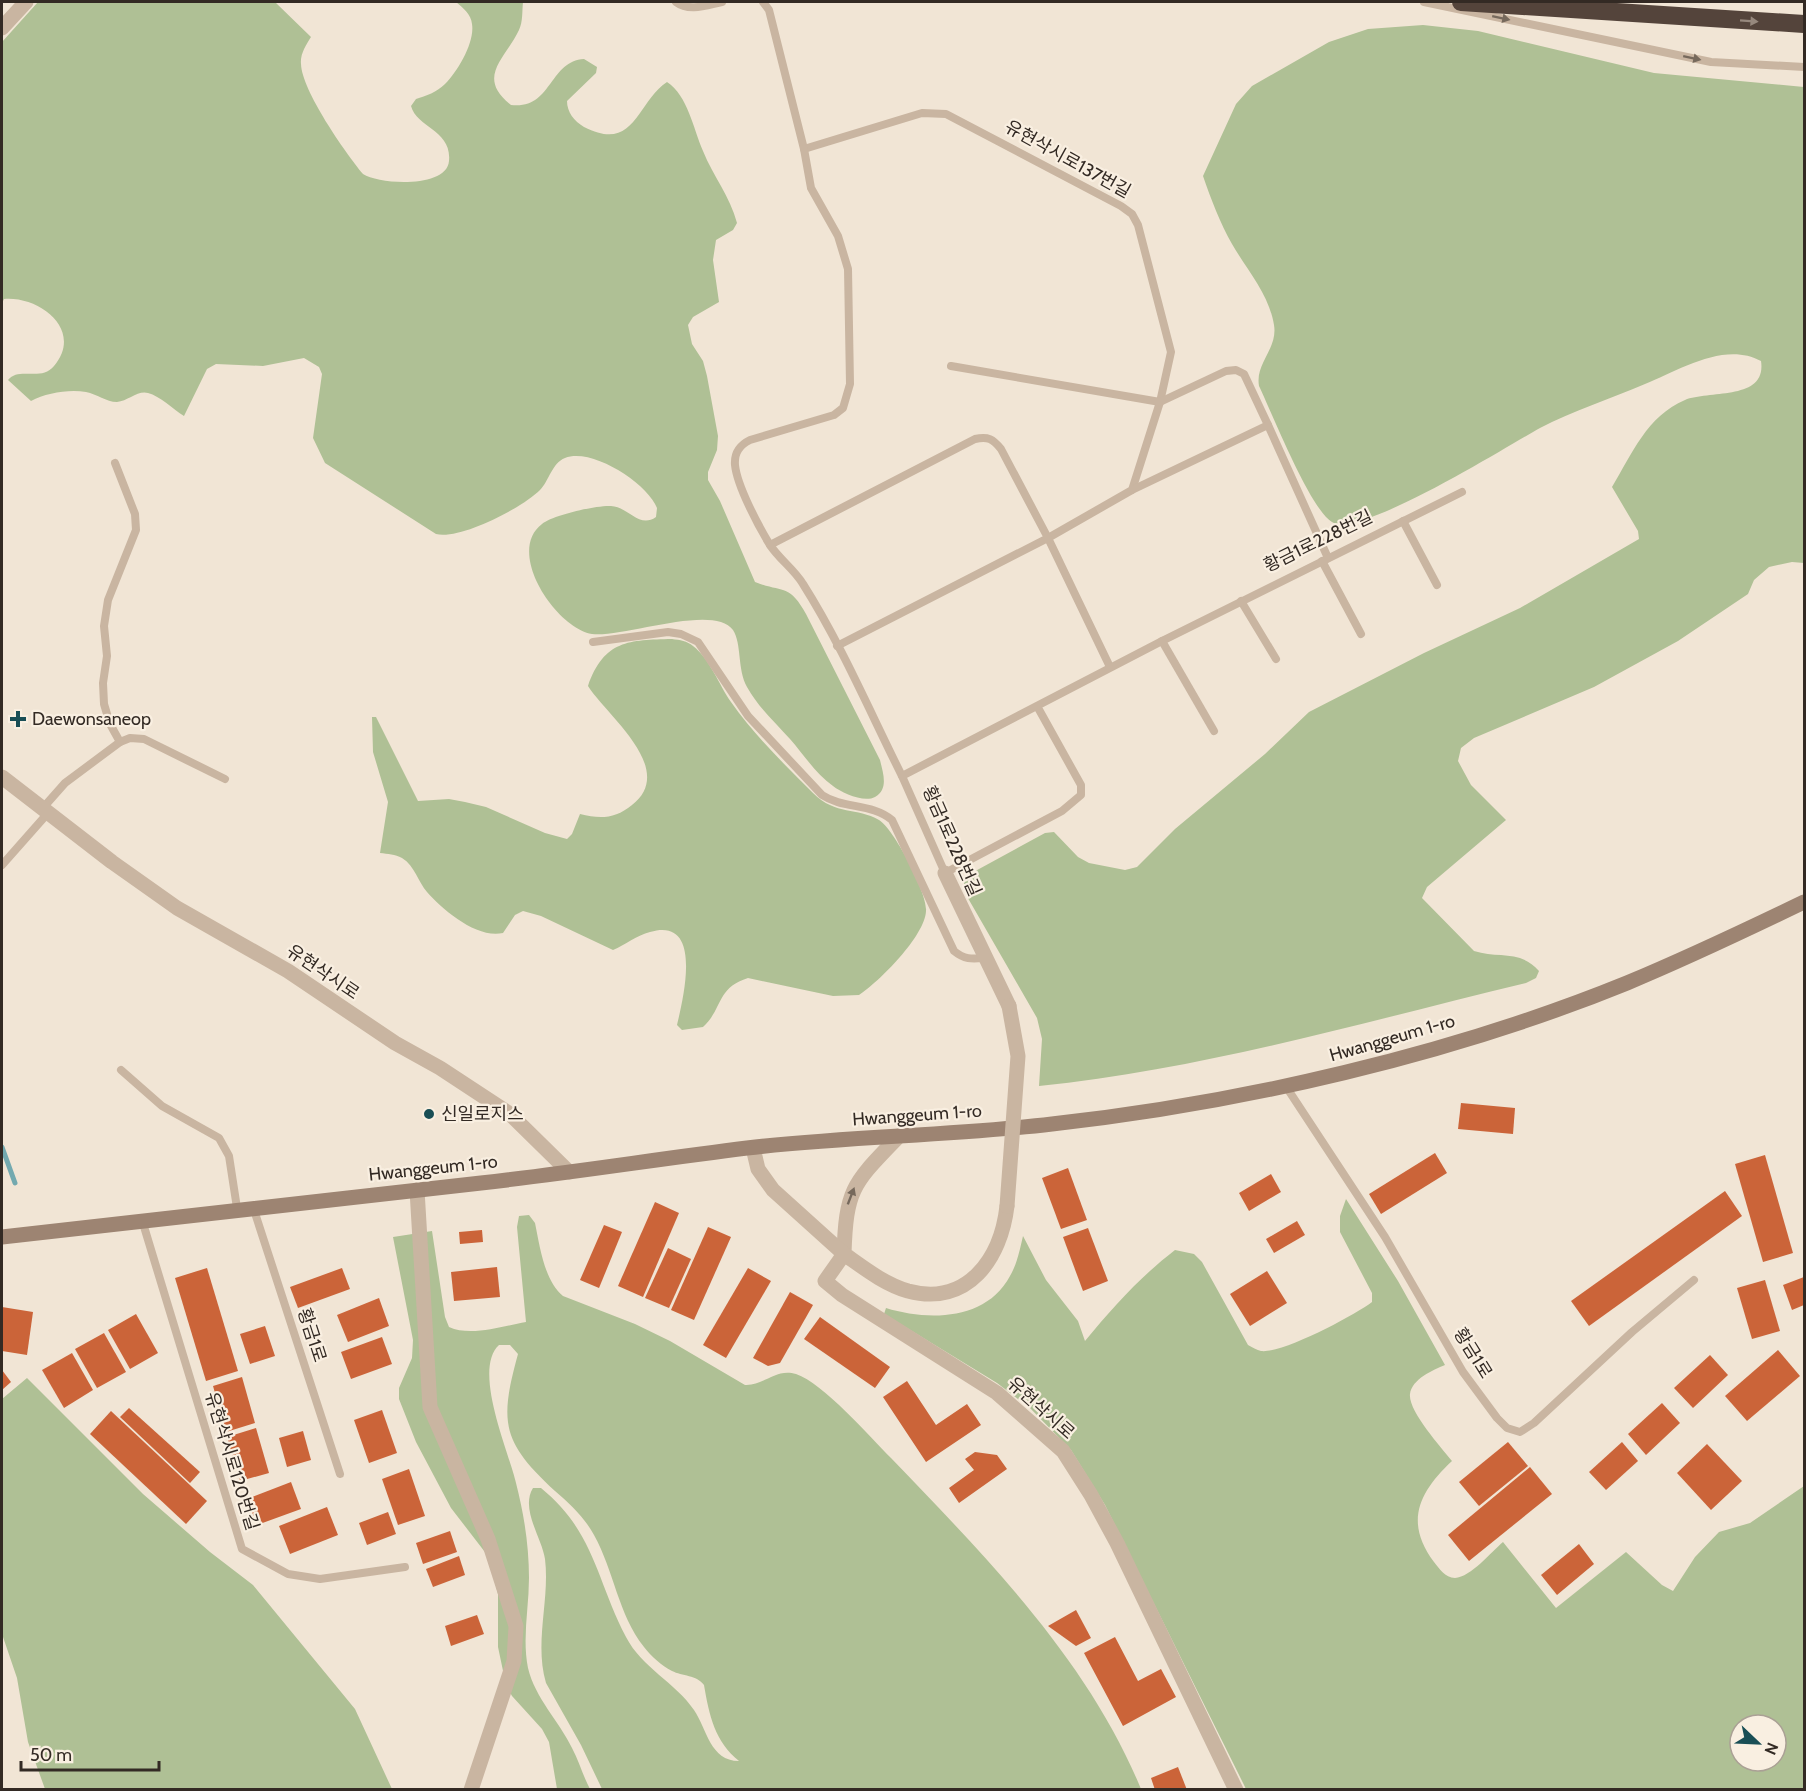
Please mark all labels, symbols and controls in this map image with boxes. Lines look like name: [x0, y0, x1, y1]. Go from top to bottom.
one-way arrow: [1492, 14, 1511, 23]
one-way arrow: [1740, 16, 1759, 26]
one-way arrow: [1683, 54, 1702, 63]
street label: 유현삭시로137번길: [1001, 115, 1135, 203]
street label: 황금1로228번길: [1260, 505, 1376, 577]
place label: Daewonsaneop: [32, 708, 151, 730]
marker: Daewonsaneop: [9, 710, 27, 728]
street label: 황금1로228번길: [918, 782, 986, 900]
street label: 유현삭시로: [283, 940, 363, 1004]
street label: Hwanggeum 1-ro: [1327, 1010, 1457, 1066]
street label: Hwanggeum 1-ro: [852, 1100, 982, 1130]
place label: 신일로지스: [441, 1103, 524, 1125]
marker: 신일로지스: [422, 1107, 436, 1121]
street label: Hwanggeum 1-ro: [367, 1150, 499, 1186]
one-way arrow: [847, 1187, 856, 1205]
street label: 황금1로: [293, 1305, 331, 1365]
street label: 황금1로: [1449, 1324, 1497, 1382]
street label: 유현삭시로: [1003, 1372, 1079, 1444]
street label: 유현삭시로120번길: [200, 1389, 264, 1533]
north arrow: [1728, 1713, 1788, 1773]
scale bar: [21, 1734, 159, 1772]
text: N: [1760, 1740, 1782, 1758]
text: 50 m: [30, 1744, 72, 1766]

